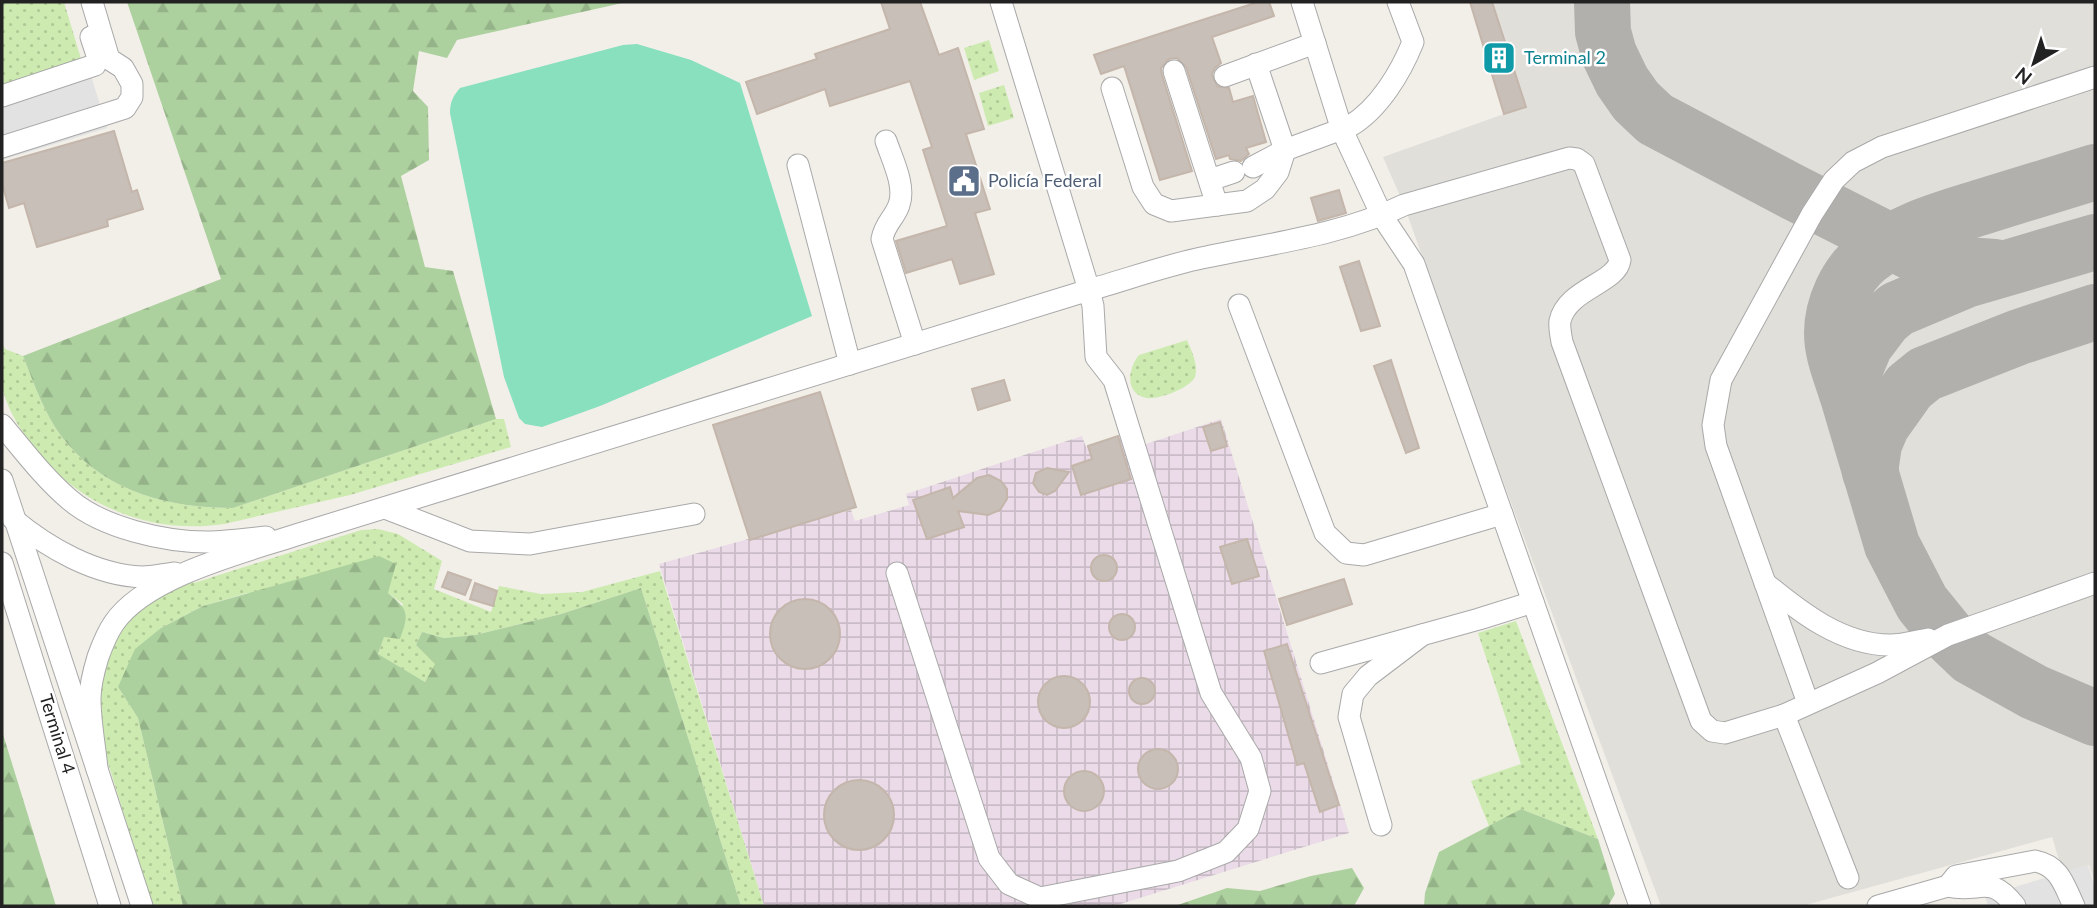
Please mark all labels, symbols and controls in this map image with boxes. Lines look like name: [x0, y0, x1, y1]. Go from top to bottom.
north arrow: [1999, 28, 2069, 98]
building icon: Terminal 2: [1480, 39, 1518, 77]
place label: Terminal 2: [1524, 46, 1606, 68]
text: N: [2010, 63, 2036, 90]
public building icon: Policía Federal: [945, 162, 983, 200]
place label: Policía Federal: [988, 169, 1102, 191]
street label: Terminal 4: [35, 691, 80, 776]

